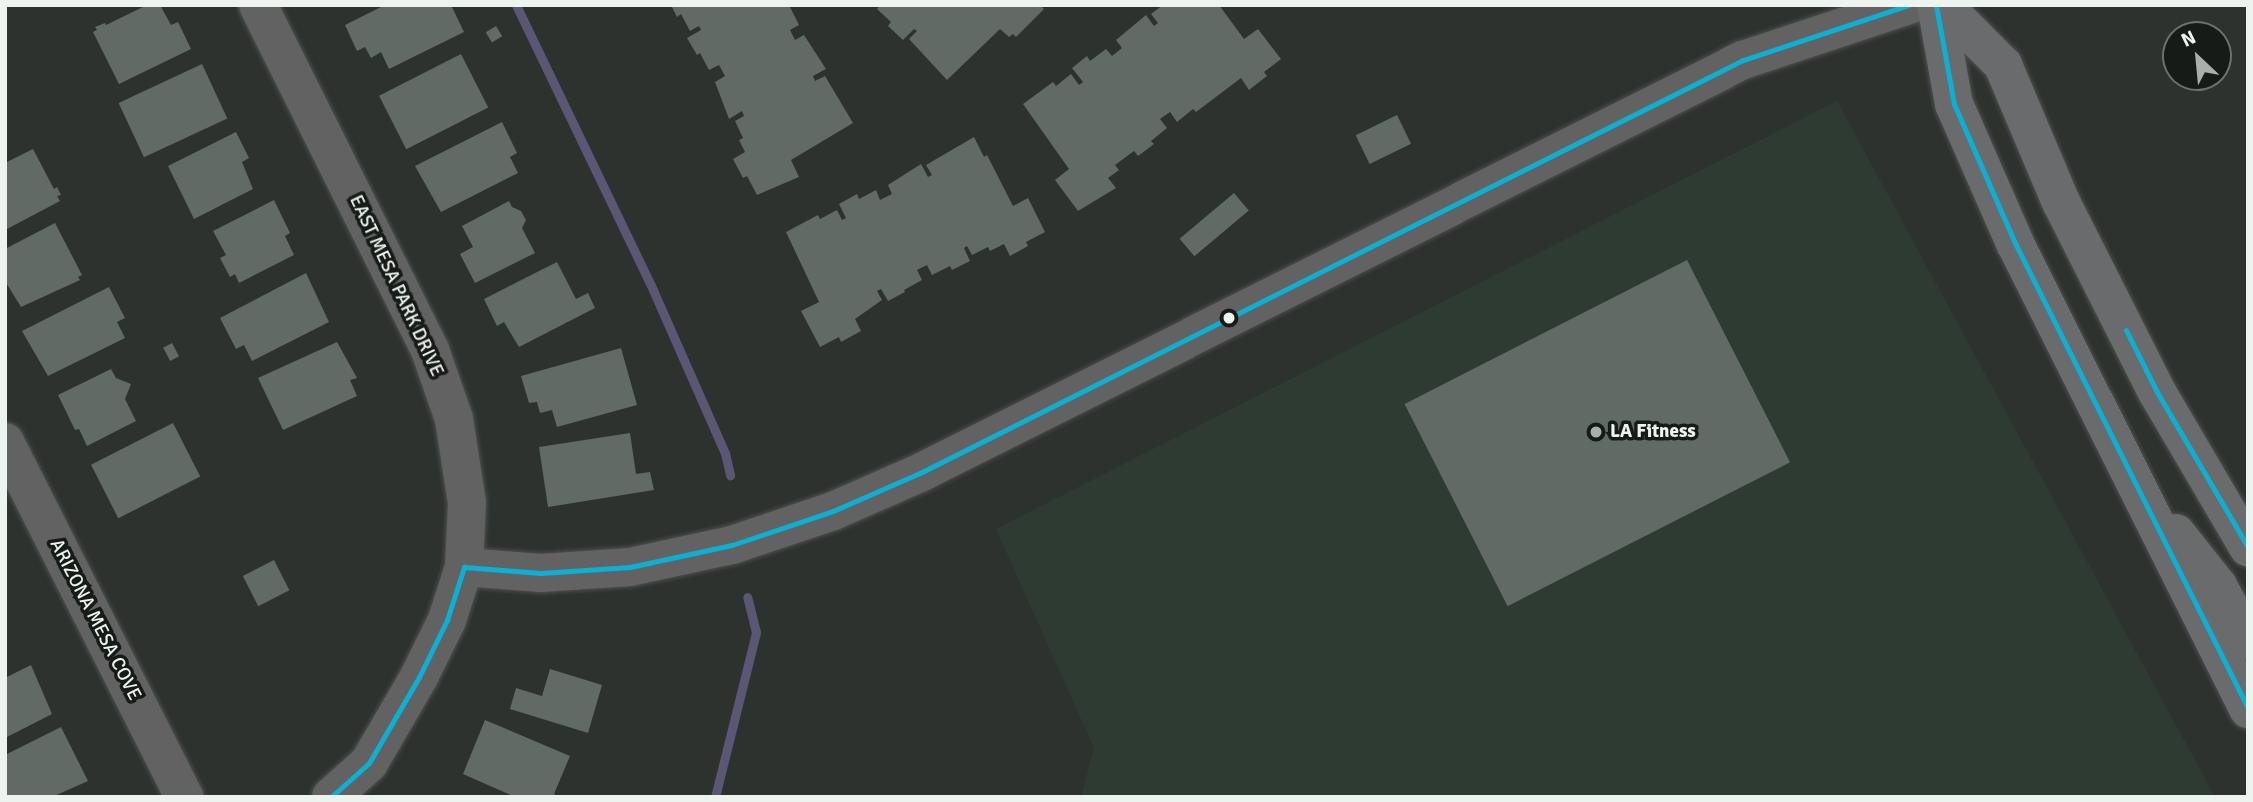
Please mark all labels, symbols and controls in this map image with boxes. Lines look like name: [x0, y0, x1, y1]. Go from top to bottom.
north arrow: [2162, 21, 2232, 91]
text: N: [2177, 25, 2200, 53]
street label: EAST MESA PARK DRIVE: [344, 192, 448, 380]
unlabelled marker: [1222, 311, 1236, 325]
place label: LA Fitness: [1610, 421, 1696, 443]
marker: LA Fitness: [1588, 424, 1604, 440]
street label: ARIZONA MESA COVE: [44, 536, 146, 704]

